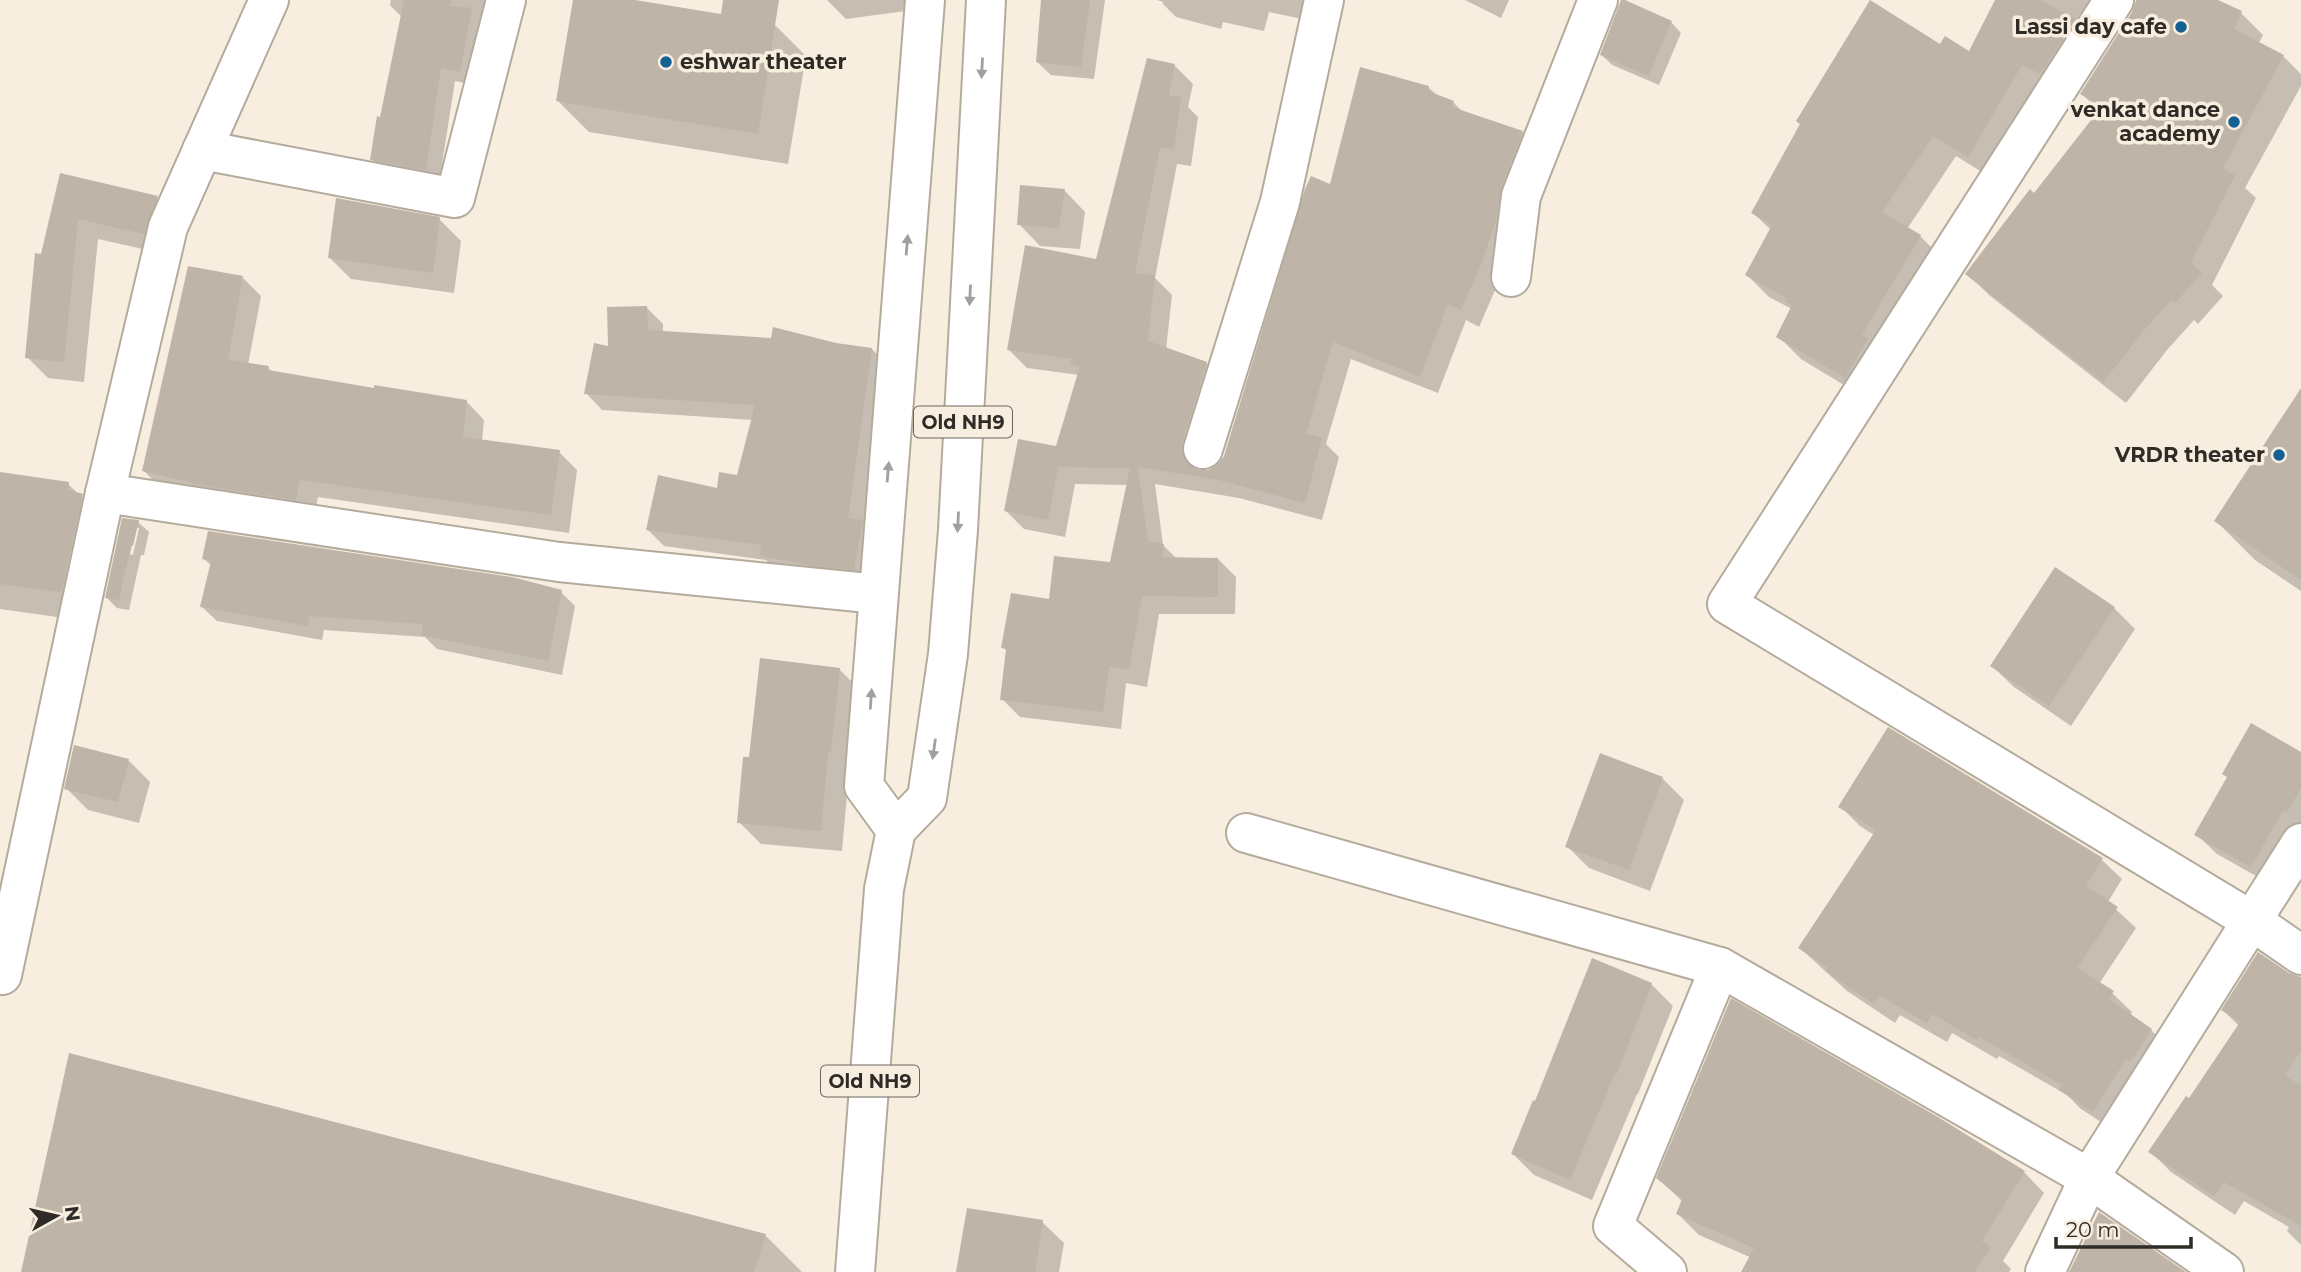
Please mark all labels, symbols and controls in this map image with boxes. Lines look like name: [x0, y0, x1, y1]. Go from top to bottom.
place label: Lassi day cafe: [2014, 14, 2167, 39]
marker: Lassi day cafe: [2173, 19, 2189, 35]
place label: eshwar theater: [680, 49, 847, 74]
marker: eshwar theater: [658, 54, 674, 70]
one-way arrow: [977, 57, 988, 79]
place label: venkat dance academy: [2070, 97, 2220, 146]
marker: venkat dance academy: [2226, 114, 2242, 130]
one-way arrow: [902, 234, 913, 256]
one-way arrow: [965, 285, 976, 307]
road number: Old NH9: [914, 406, 1012, 438]
place label: VRDR theater: [2114, 442, 2265, 467]
marker: VRDR theater: [2271, 447, 2287, 463]
one-way arrow: [883, 461, 894, 483]
one-way arrow: [952, 512, 963, 534]
one-way arrow: [866, 687, 877, 709]
one-way arrow: [929, 738, 940, 760]
road number: Old NH9: [821, 1065, 919, 1096]
north arrow: [21, 1181, 91, 1251]
text: N: [60, 1204, 85, 1223]
scale bar: [2056, 1206, 2191, 1250]
text: 20 m: [2066, 1217, 2120, 1242]

